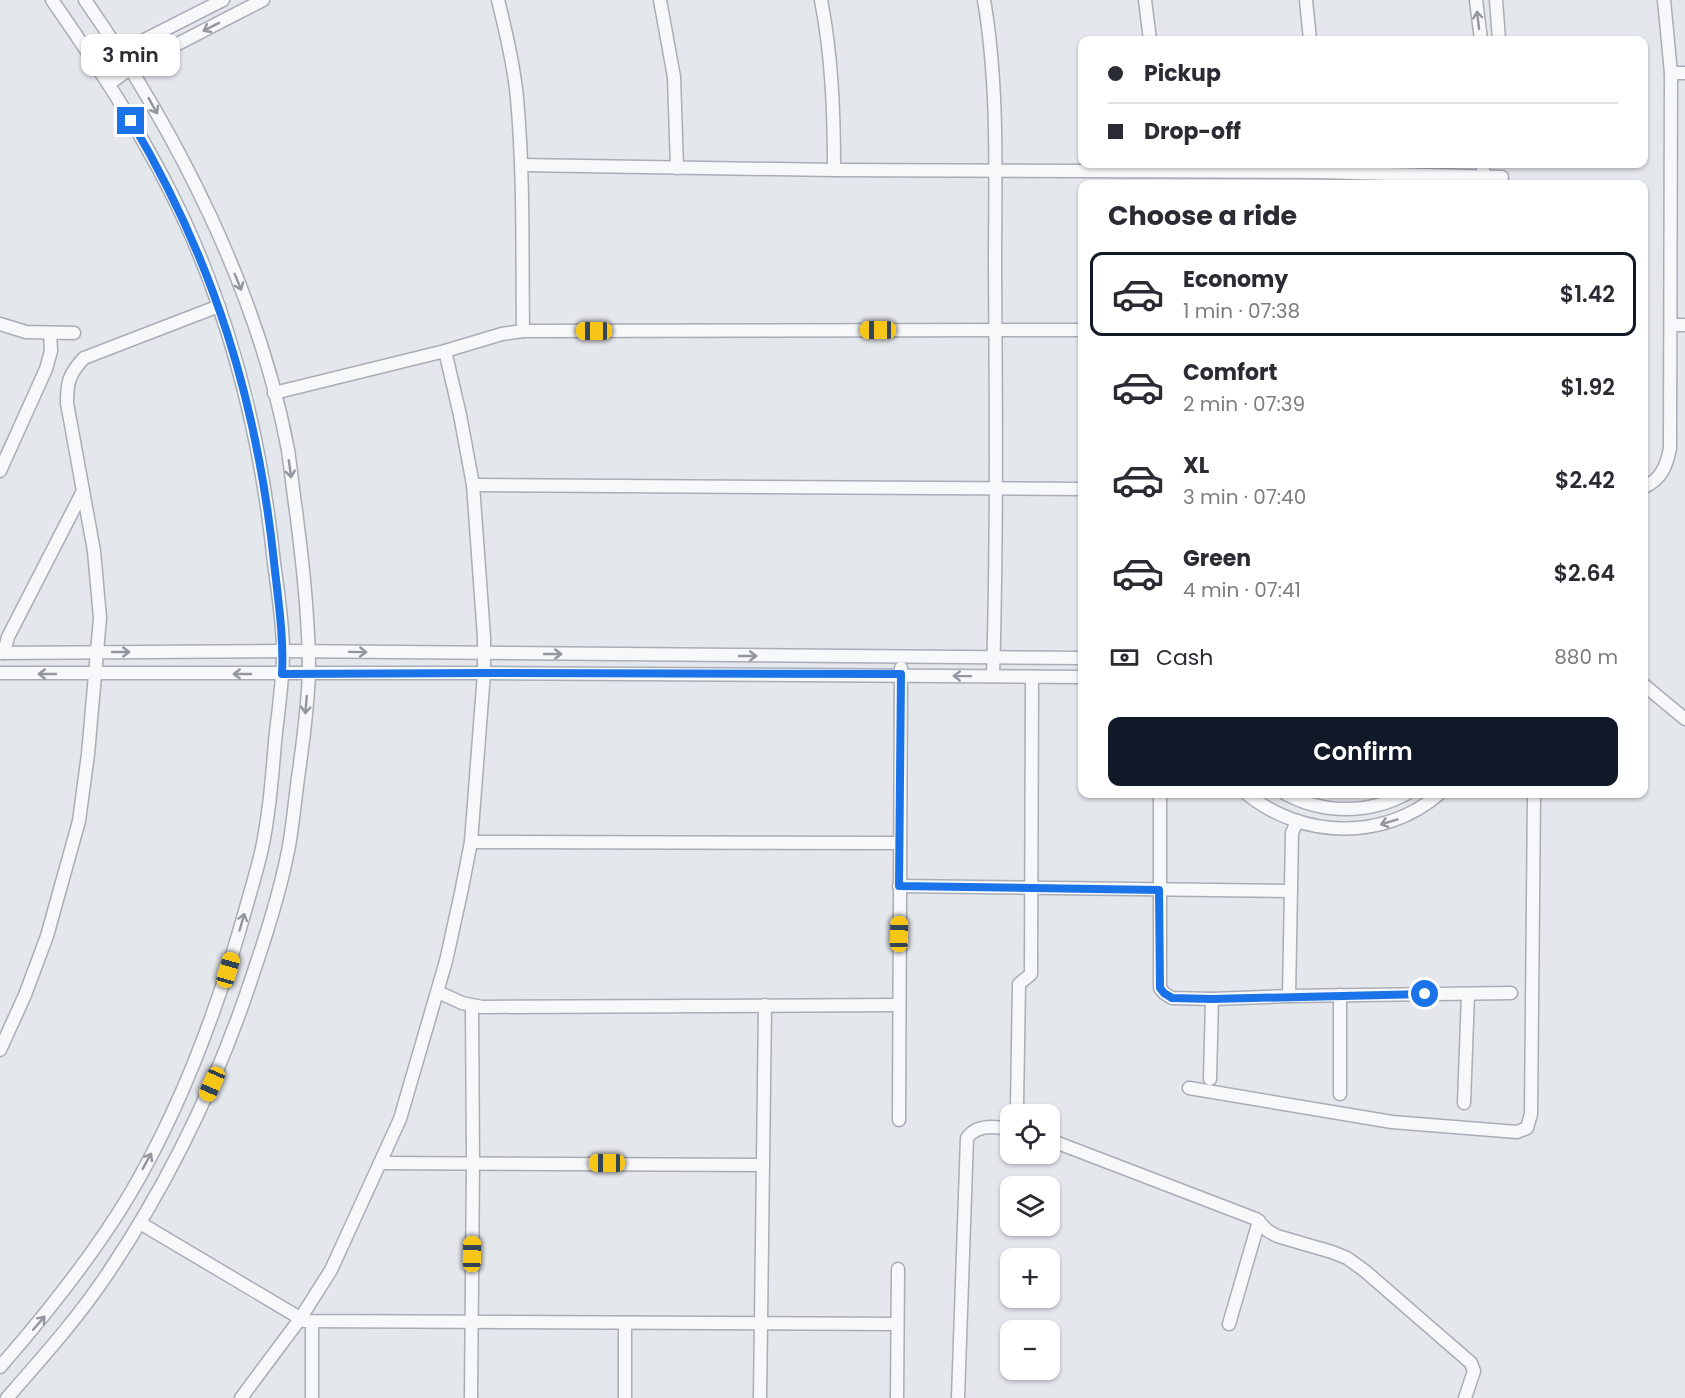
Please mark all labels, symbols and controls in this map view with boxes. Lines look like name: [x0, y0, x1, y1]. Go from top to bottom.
one-way arrow: [1472, 11, 1483, 31]
one-way arrow: [203, 21, 220, 33]
callout: 3 min: [82, 34, 180, 76]
text: 3 min: [102, 41, 159, 69]
text: Pickup: [1144, 58, 1221, 89]
one-way arrow: [148, 97, 159, 115]
route end: [117, 107, 144, 134]
text: Drop-off: [1144, 116, 1241, 147]
text: Choose a ride: [1108, 197, 1297, 234]
text: Economy: [1183, 264, 1288, 295]
icon: car: [1111, 267, 1165, 321]
one-way arrow: [233, 272, 244, 290]
text: $1.42: [1560, 279, 1615, 310]
text: 1 min · 07:38: [1183, 297, 1300, 325]
car: [860, 321, 896, 339]
car: [576, 322, 612, 340]
text: Comfort: [1183, 357, 1277, 388]
icon: car: [1111, 360, 1165, 414]
text: $1.92: [1561, 372, 1615, 403]
text: 2 min · 07:39: [1183, 390, 1305, 418]
text: XL: [1183, 450, 1209, 481]
icon: car: [1111, 453, 1165, 507]
one-way arrow: [285, 459, 296, 478]
text: $2.42: [1555, 465, 1615, 496]
text: 3 min · 07:40: [1183, 483, 1306, 511]
text: Green: [1183, 543, 1251, 574]
icon: car: [1111, 546, 1165, 600]
text: $2.64: [1554, 558, 1615, 589]
text: 4 min · 07:41: [1183, 576, 1301, 604]
icon: cash: [1108, 641, 1141, 674]
text: Cash: [1156, 642, 1213, 673]
text: 880 m: [1554, 643, 1618, 671]
one-way arrow: [111, 646, 131, 658]
one-way arrow: [348, 647, 368, 658]
one-way arrow: [543, 648, 563, 660]
one-way arrow: [738, 650, 758, 661]
one-way arrow: [37, 668, 57, 680]
one-way arrow: [232, 668, 252, 680]
one-way arrow: [952, 670, 972, 681]
one-way arrow: [300, 694, 311, 714]
button: Confirm: [1108, 717, 1618, 786]
one-way arrow: [1380, 817, 1399, 828]
one-way arrow: [237, 913, 248, 932]
car: [890, 916, 908, 952]
car: [214, 950, 242, 990]
route start: [1411, 980, 1438, 1007]
car: [196, 1064, 228, 1104]
map controls: [1000, 1104, 1060, 1380]
button: locate: [1000, 1104, 1060, 1164]
one-way arrow: [142, 1153, 154, 1170]
car: [589, 1154, 625, 1172]
button: layers: [1000, 1176, 1060, 1236]
car: [463, 1236, 481, 1272]
button: +: [1000, 1248, 1060, 1308]
one-way arrow: [32, 1315, 45, 1331]
button: −: [1000, 1320, 1060, 1380]

